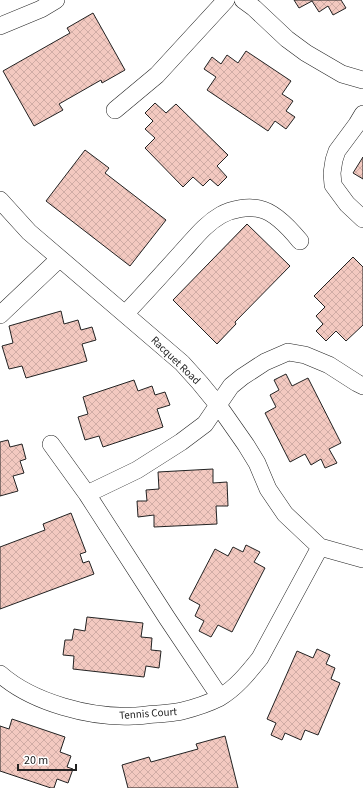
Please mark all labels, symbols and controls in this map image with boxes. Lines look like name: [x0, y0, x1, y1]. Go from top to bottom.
street label: Racquet Road: [148, 333, 204, 388]
street label: Tennis Court: [119, 704, 178, 723]
scale bar: [18, 746, 76, 772]
text: 20 m: [24, 752, 48, 769]

